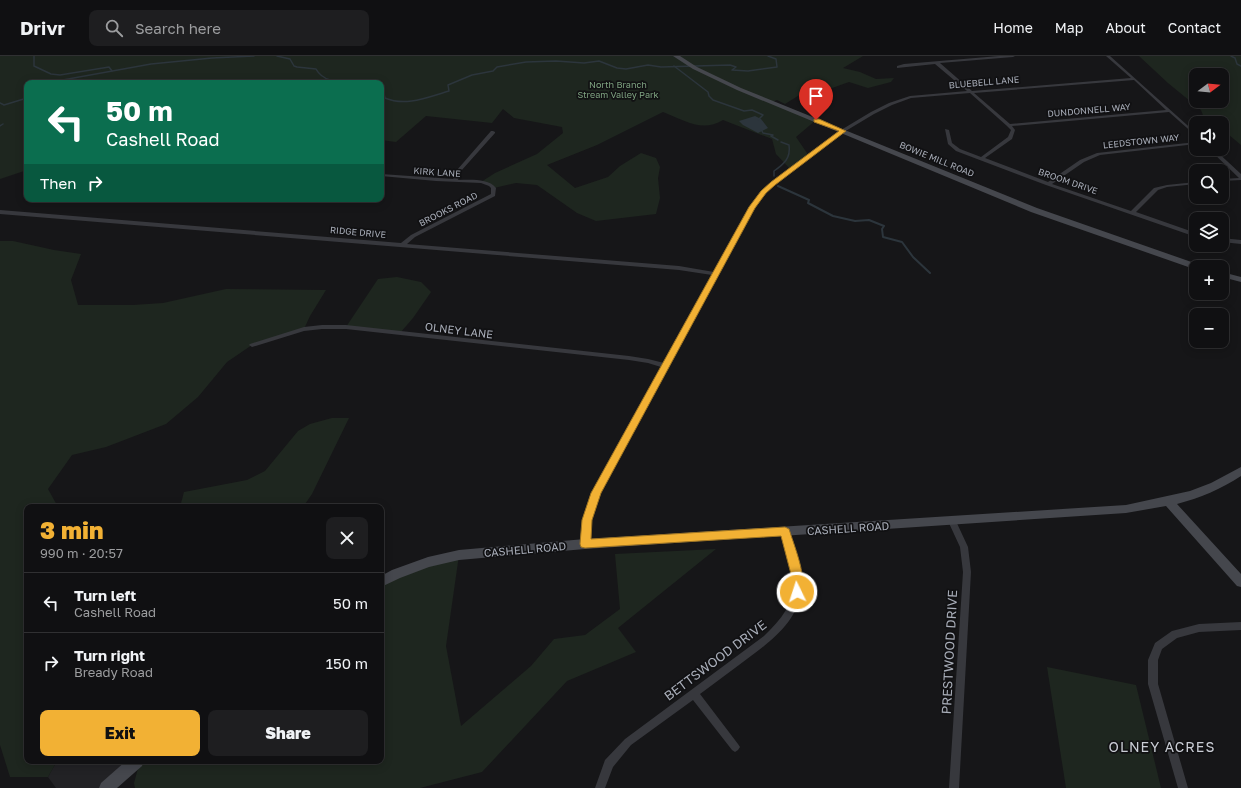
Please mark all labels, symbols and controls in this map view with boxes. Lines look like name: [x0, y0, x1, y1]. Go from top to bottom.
search box: [89, 10, 369, 46]
text: Drivr: [20, 16, 65, 39]
icon: search: [103, 17, 125, 39]
text: Search here: [135, 19, 221, 37]
text: Home: [993, 19, 1033, 36]
text: Map: [1055, 19, 1083, 36]
text: About: [1105, 19, 1146, 36]
text: Contact: [1168, 19, 1221, 36]
north arrow: [1189, 68, 1229, 108]
map controls: [1189, 68, 1229, 348]
street label: BLUEBELL LANE: [948, 73, 1020, 91]
park label: North Branch Stream Valley Park: [577, 79, 659, 100]
pin: [799, 79, 833, 120]
icon: arrive: [805, 85, 827, 107]
text: 50 m: [106, 94, 173, 127]
icon: left: [40, 96, 92, 148]
street label: DUNDONNELL WAY: [1047, 101, 1131, 119]
button: sound: [1189, 116, 1229, 156]
text: Cashell Road: [106, 128, 220, 150]
street label: LEEDSTOWN WAY: [1102, 131, 1180, 150]
street label: BOWIE MILL ROAD: [898, 139, 976, 179]
button: search: [1189, 164, 1229, 204]
street label: KIRK LANE: [413, 165, 461, 179]
street label: BROOM DRIVE: [1037, 166, 1099, 196]
icon: right: [84, 172, 106, 194]
text: Then: [40, 174, 76, 192]
street label: BROOKS ROAD: [417, 189, 479, 229]
button: layers: [1189, 212, 1229, 252]
street label: RIDGE DRIVE: [330, 224, 386, 240]
button: +: [1189, 260, 1229, 300]
button: −: [1189, 308, 1229, 348]
street label: OLNEY LANE: [424, 319, 494, 341]
text: 3 min: [40, 515, 103, 544]
button: close: [326, 517, 368, 559]
street label: CASHELL ROAD: [806, 519, 890, 537]
street label: CASHELL ROAD: [483, 539, 567, 559]
text: 990 m · 20:57: [40, 545, 123, 561]
position arrow: [776, 571, 818, 613]
text: Turn left: [74, 586, 136, 604]
street label: PRESTWOOD DRIVE: [938, 589, 960, 715]
icon: left: [40, 592, 62, 614]
text: 50 m: [333, 594, 368, 612]
text: Cashell Road: [74, 604, 156, 620]
street label: BETTSWOOD DRIVE: [661, 616, 769, 704]
text: Turn right: [74, 646, 145, 664]
icon: right: [40, 652, 62, 674]
text: 150 m: [326, 654, 368, 672]
text: Bready Road: [74, 664, 153, 680]
button: Exit: [40, 710, 200, 756]
button: Share: [208, 710, 368, 756]
district label: OLNEY ACRES: [1109, 738, 1215, 755]

